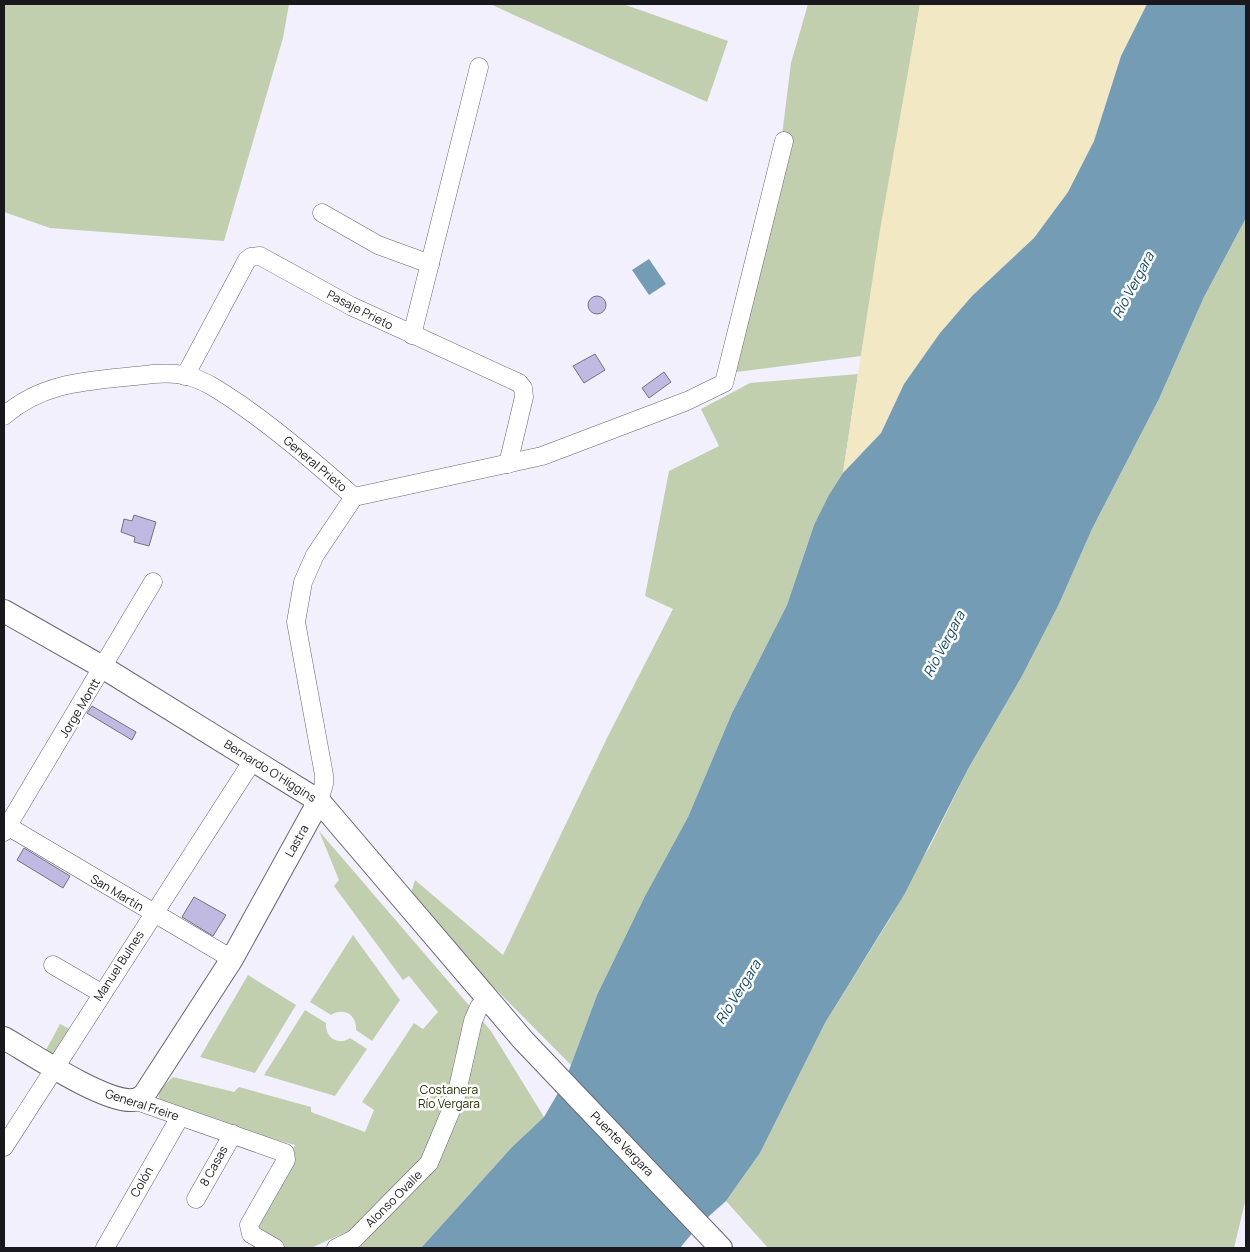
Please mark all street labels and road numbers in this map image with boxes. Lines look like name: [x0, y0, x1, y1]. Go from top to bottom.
street label: Pasaje Prieto: [324, 286, 396, 333]
street label: General Prieto: [280, 432, 351, 495]
street label: Jorge Montt: [55, 675, 104, 741]
street label: Bernardo O'Higgins: [221, 735, 320, 806]
street label: Lastra: [281, 821, 312, 860]
street label: San Martín: [87, 870, 147, 915]
street label: Manuel Bulnes: [89, 927, 148, 1004]
street label: General Freire: [103, 1085, 181, 1124]
street label: Puente Vergara: [587, 1107, 658, 1180]
street label: 8 Casas: [195, 1142, 232, 1189]
street label: Colón: [126, 1163, 157, 1200]
street label: Alonso Ovalle: [361, 1166, 426, 1231]

